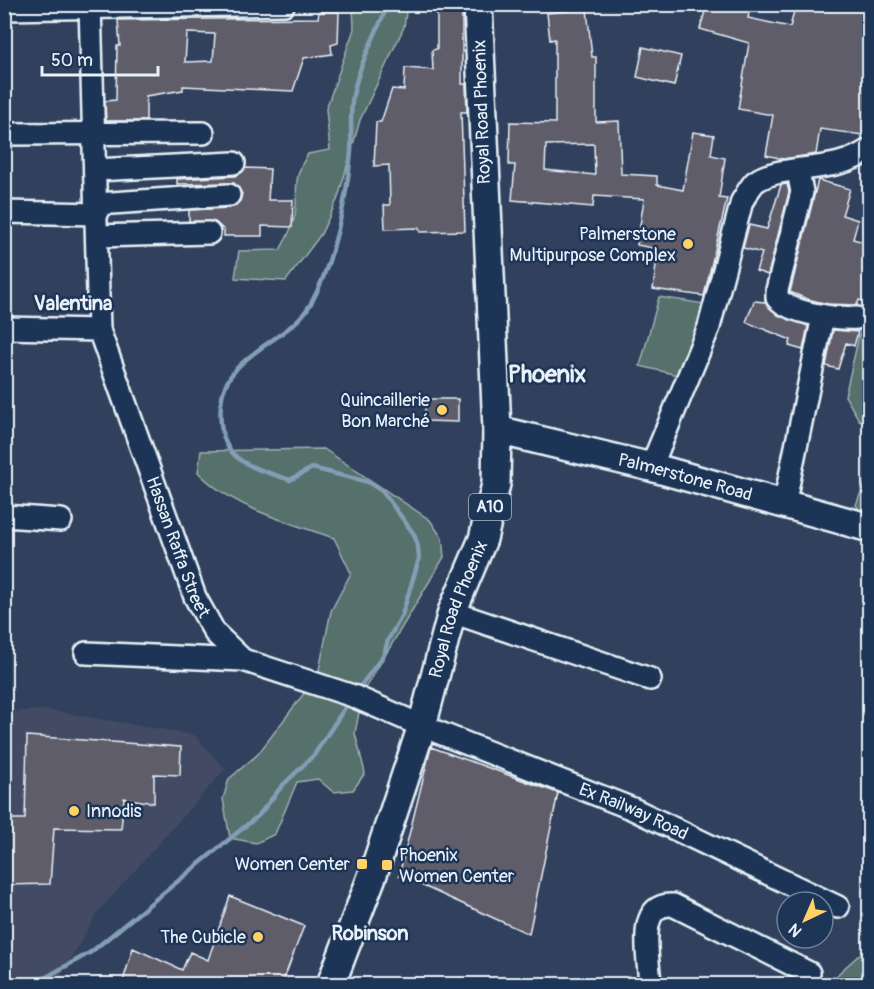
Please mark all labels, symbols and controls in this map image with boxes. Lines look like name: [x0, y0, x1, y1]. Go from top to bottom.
scale bar: [42, 39, 158, 77]
street label: Royal Road Phoenix: [468, 39, 496, 185]
text: 50 m: [51, 49, 93, 72]
place label: Palmerstone Multipurpose Complex: [509, 223, 676, 267]
marker: Palmerstone Multipurpose Complex: [681, 237, 695, 251]
district label: Valentina: [34, 291, 112, 316]
district label: Phoenix: [508, 360, 586, 389]
place label: Quincaillerie Bon Marché: [340, 389, 430, 433]
marker: Quincaillerie Bon Marché: [435, 403, 449, 417]
street label: Palmerstone Road: [616, 448, 755, 506]
street label: Hassan Raffa Street: [141, 473, 216, 622]
road number: A10: [469, 494, 511, 520]
street label: Royal Road Phoenix: [424, 537, 493, 681]
street label: Ex Railway Road: [576, 777, 692, 845]
place label: Innodis: [86, 800, 142, 823]
marker: Innodis: [67, 804, 81, 818]
place label: Phoenix Women Center: [399, 844, 515, 888]
place label: Women Center: [235, 853, 351, 876]
marker: Women Center: [355, 857, 369, 871]
marker: Phoenix Women Center: [380, 858, 394, 872]
north arrow: [775, 890, 835, 950]
text: N: [784, 919, 806, 941]
district label: Robinson: [331, 921, 409, 946]
place label: The Cubicle: [160, 926, 246, 949]
marker: The Cubicle: [251, 930, 265, 944]

